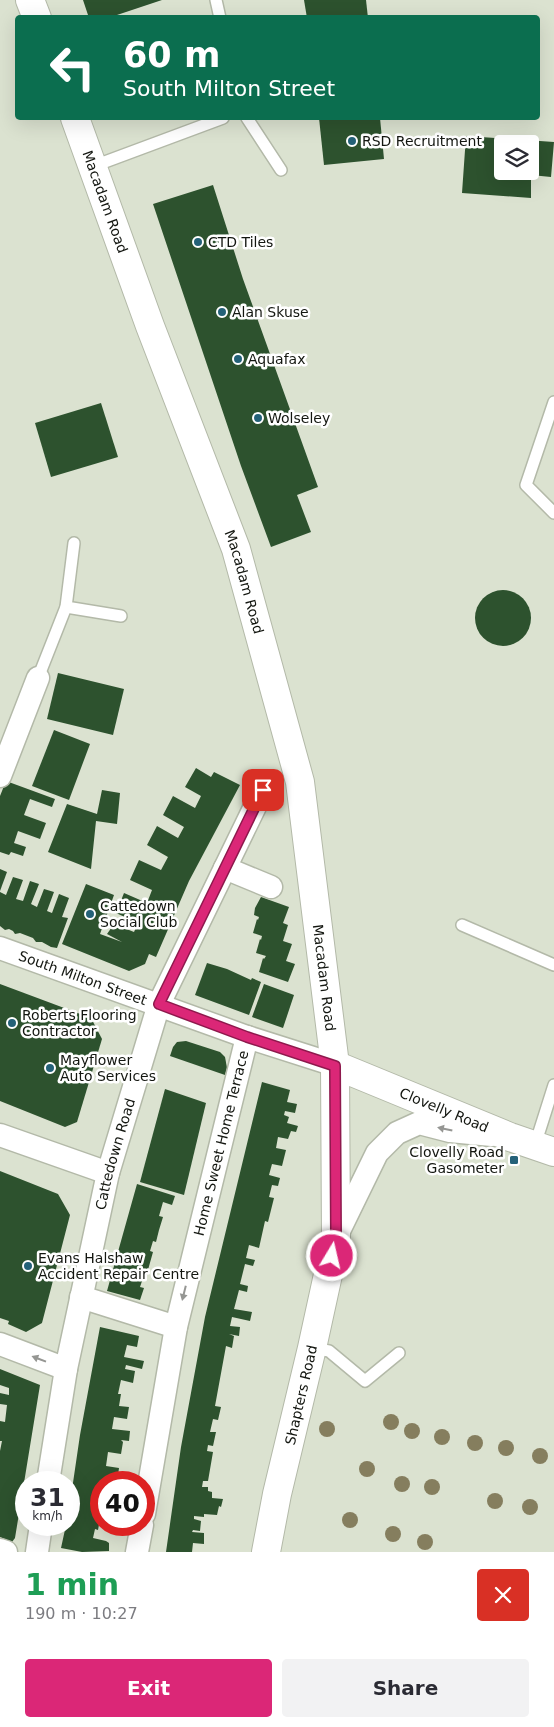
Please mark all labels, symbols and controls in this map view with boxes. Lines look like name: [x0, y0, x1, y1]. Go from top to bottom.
icon: left: [40, 35, 105, 100]
text: 60 m: [123, 35, 220, 75]
text: South Milton Street: [123, 76, 335, 101]
place label: RSD Recruitment: [362, 133, 482, 149]
marker: RSD Recruitment: [346, 135, 358, 147]
map controls: [494, 135, 539, 180]
button: layers: [494, 135, 539, 180]
street label: Macadam Road: [79, 148, 131, 255]
place label: CTD Tiles: [208, 234, 273, 250]
marker: CTD Tiles: [192, 236, 204, 248]
place label: Alan Skuse: [232, 304, 309, 320]
marker: Alan Skuse: [216, 306, 228, 318]
place label: Aquafax: [248, 351, 305, 367]
marker: Aquafax: [232, 353, 244, 365]
place label: Wolseley: [268, 410, 330, 426]
marker: Wolseley: [252, 412, 264, 424]
street label: Macadam Road: [221, 527, 267, 636]
pin: [242, 769, 284, 811]
icon: arrive: [249, 776, 277, 804]
place label: Cattedown Social Club: [100, 898, 177, 930]
marker: Cattedown Social Club: [84, 908, 96, 920]
street label: Macadam Road: [310, 923, 339, 1032]
street label: South Milton Street: [17, 947, 149, 1008]
place label: Roberts Flooring Contractor: [22, 1007, 137, 1039]
marker: Roberts Flooring Contractor: [6, 1017, 18, 1029]
street label: Home Sweet Home Terrace: [191, 1049, 251, 1237]
place label: Mayflower Auto Services: [60, 1052, 156, 1084]
marker: Mayflower Auto Services: [44, 1062, 56, 1074]
street label: Clovelly Road: [397, 1084, 491, 1135]
street label: Cattedown Road: [92, 1096, 138, 1211]
one-way arrow: [437, 1125, 452, 1133]
place label: Clovelly Road Gasometer: [409, 1144, 504, 1176]
marker: Clovelly Road Gasometer: [508, 1154, 520, 1166]
position arrow: [305, 1229, 357, 1281]
place label: Evans Halshaw Accident Repair Centre: [38, 1250, 199, 1282]
marker: Evans Halshaw Accident Repair Centre: [22, 1260, 34, 1272]
one-way arrow: [180, 1285, 188, 1300]
street label: Shapters Road: [282, 1344, 320, 1446]
one-way arrow: [31, 1355, 46, 1363]
speed limit sign: 40: [90, 1471, 155, 1536]
text: 31: [30, 1483, 65, 1512]
text: km/h: [32, 1509, 63, 1523]
text: 1 min: [25, 1567, 119, 1602]
button: close: [477, 1569, 529, 1621]
text: 190 m · 10:27: [25, 1604, 138, 1623]
button: Exit: [25, 1659, 272, 1717]
button: Share: [282, 1659, 529, 1717]

